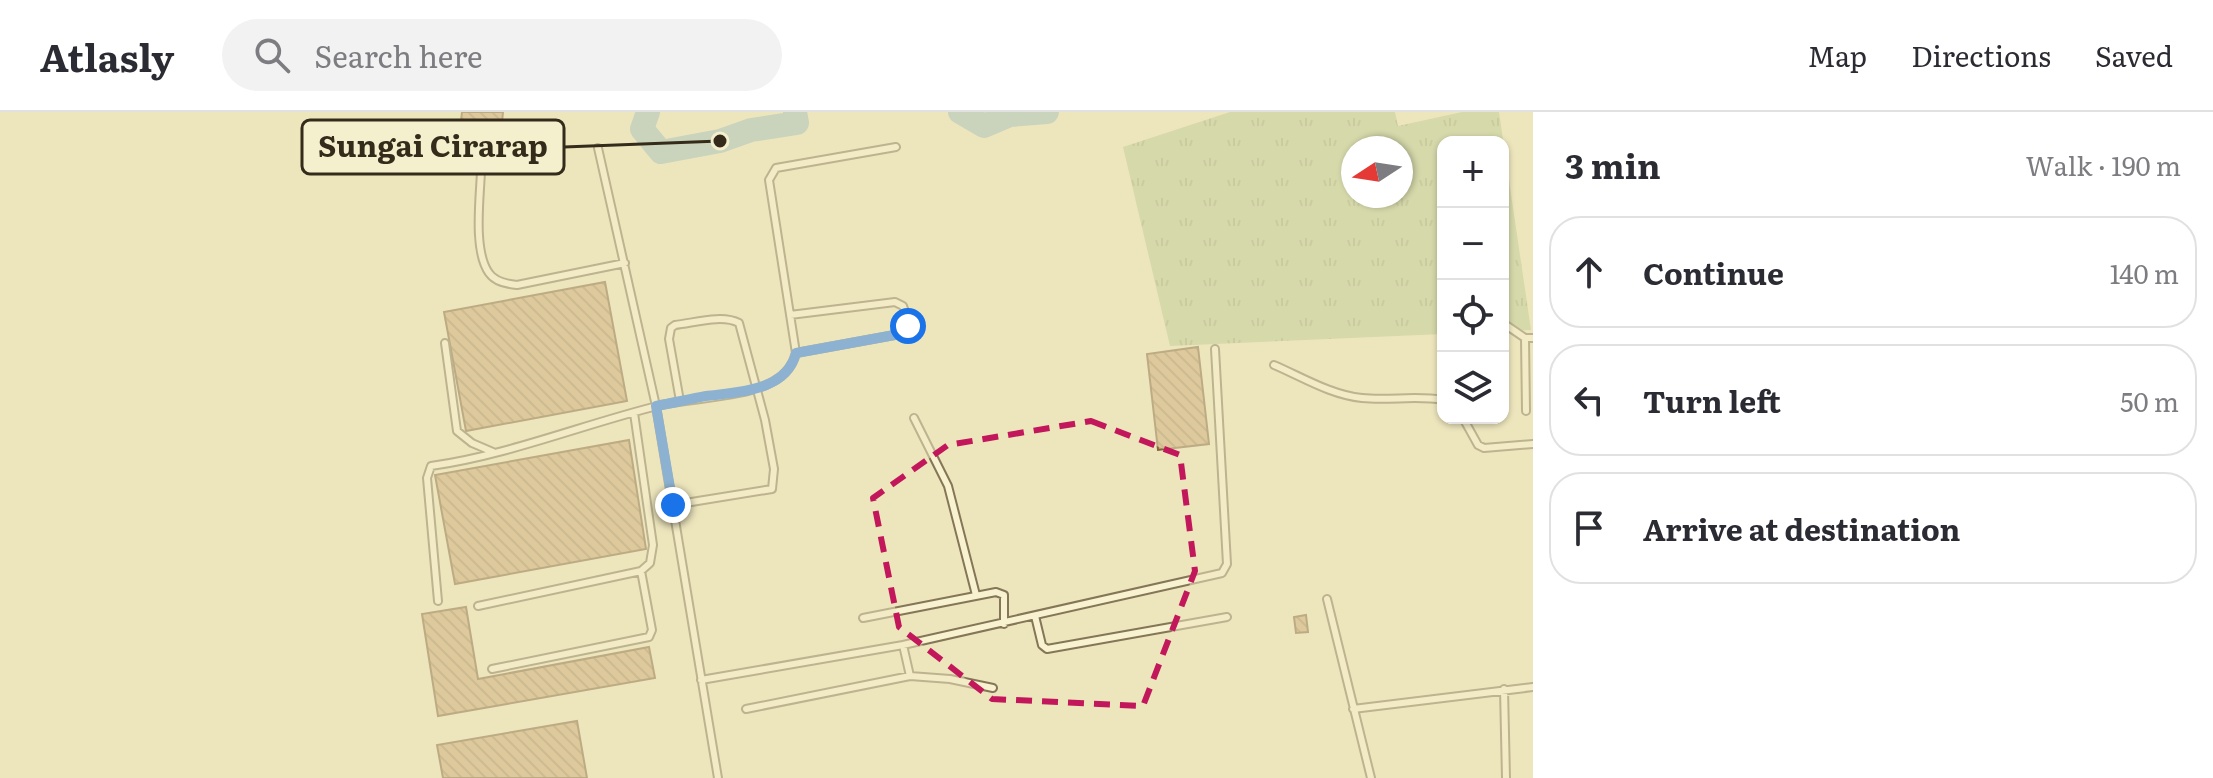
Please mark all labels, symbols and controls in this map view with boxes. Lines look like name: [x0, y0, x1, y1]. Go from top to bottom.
search box: [222, 19, 782, 91]
text: Atlasly: [40, 27, 174, 84]
icon: search: [250, 33, 294, 77]
text: Search here: [314, 33, 483, 77]
text: Map: [1808, 34, 1867, 76]
text: Directions: [1911, 34, 2051, 76]
text: Saved: [2095, 34, 2173, 76]
callout: Sungai Cirarap: [302, 120, 564, 174]
text: Sungai Cirarap: [318, 122, 548, 166]
north arrow: [1341, 136, 1413, 208]
map controls: [1437, 136, 1509, 424]
button: +: [1437, 136, 1509, 208]
text: 3 min: [1565, 139, 1661, 189]
text: Walk · 190 m: [2026, 145, 2181, 184]
button: −: [1437, 208, 1509, 280]
icon: ahead: [1567, 250, 1611, 294]
text: Continue: [1643, 250, 1784, 294]
text: 140 m: [2110, 253, 2179, 292]
button: locate: [1437, 280, 1509, 352]
route start: [890, 308, 926, 344]
button: layers: [1437, 352, 1509, 424]
icon: left: [1567, 378, 1611, 422]
text: Turn left: [1643, 378, 1781, 422]
text: 50 m: [2120, 381, 2179, 420]
route end: [655, 487, 691, 523]
icon: arrive: [1567, 506, 1611, 550]
text: Arrive at destination: [1643, 506, 1960, 550]

